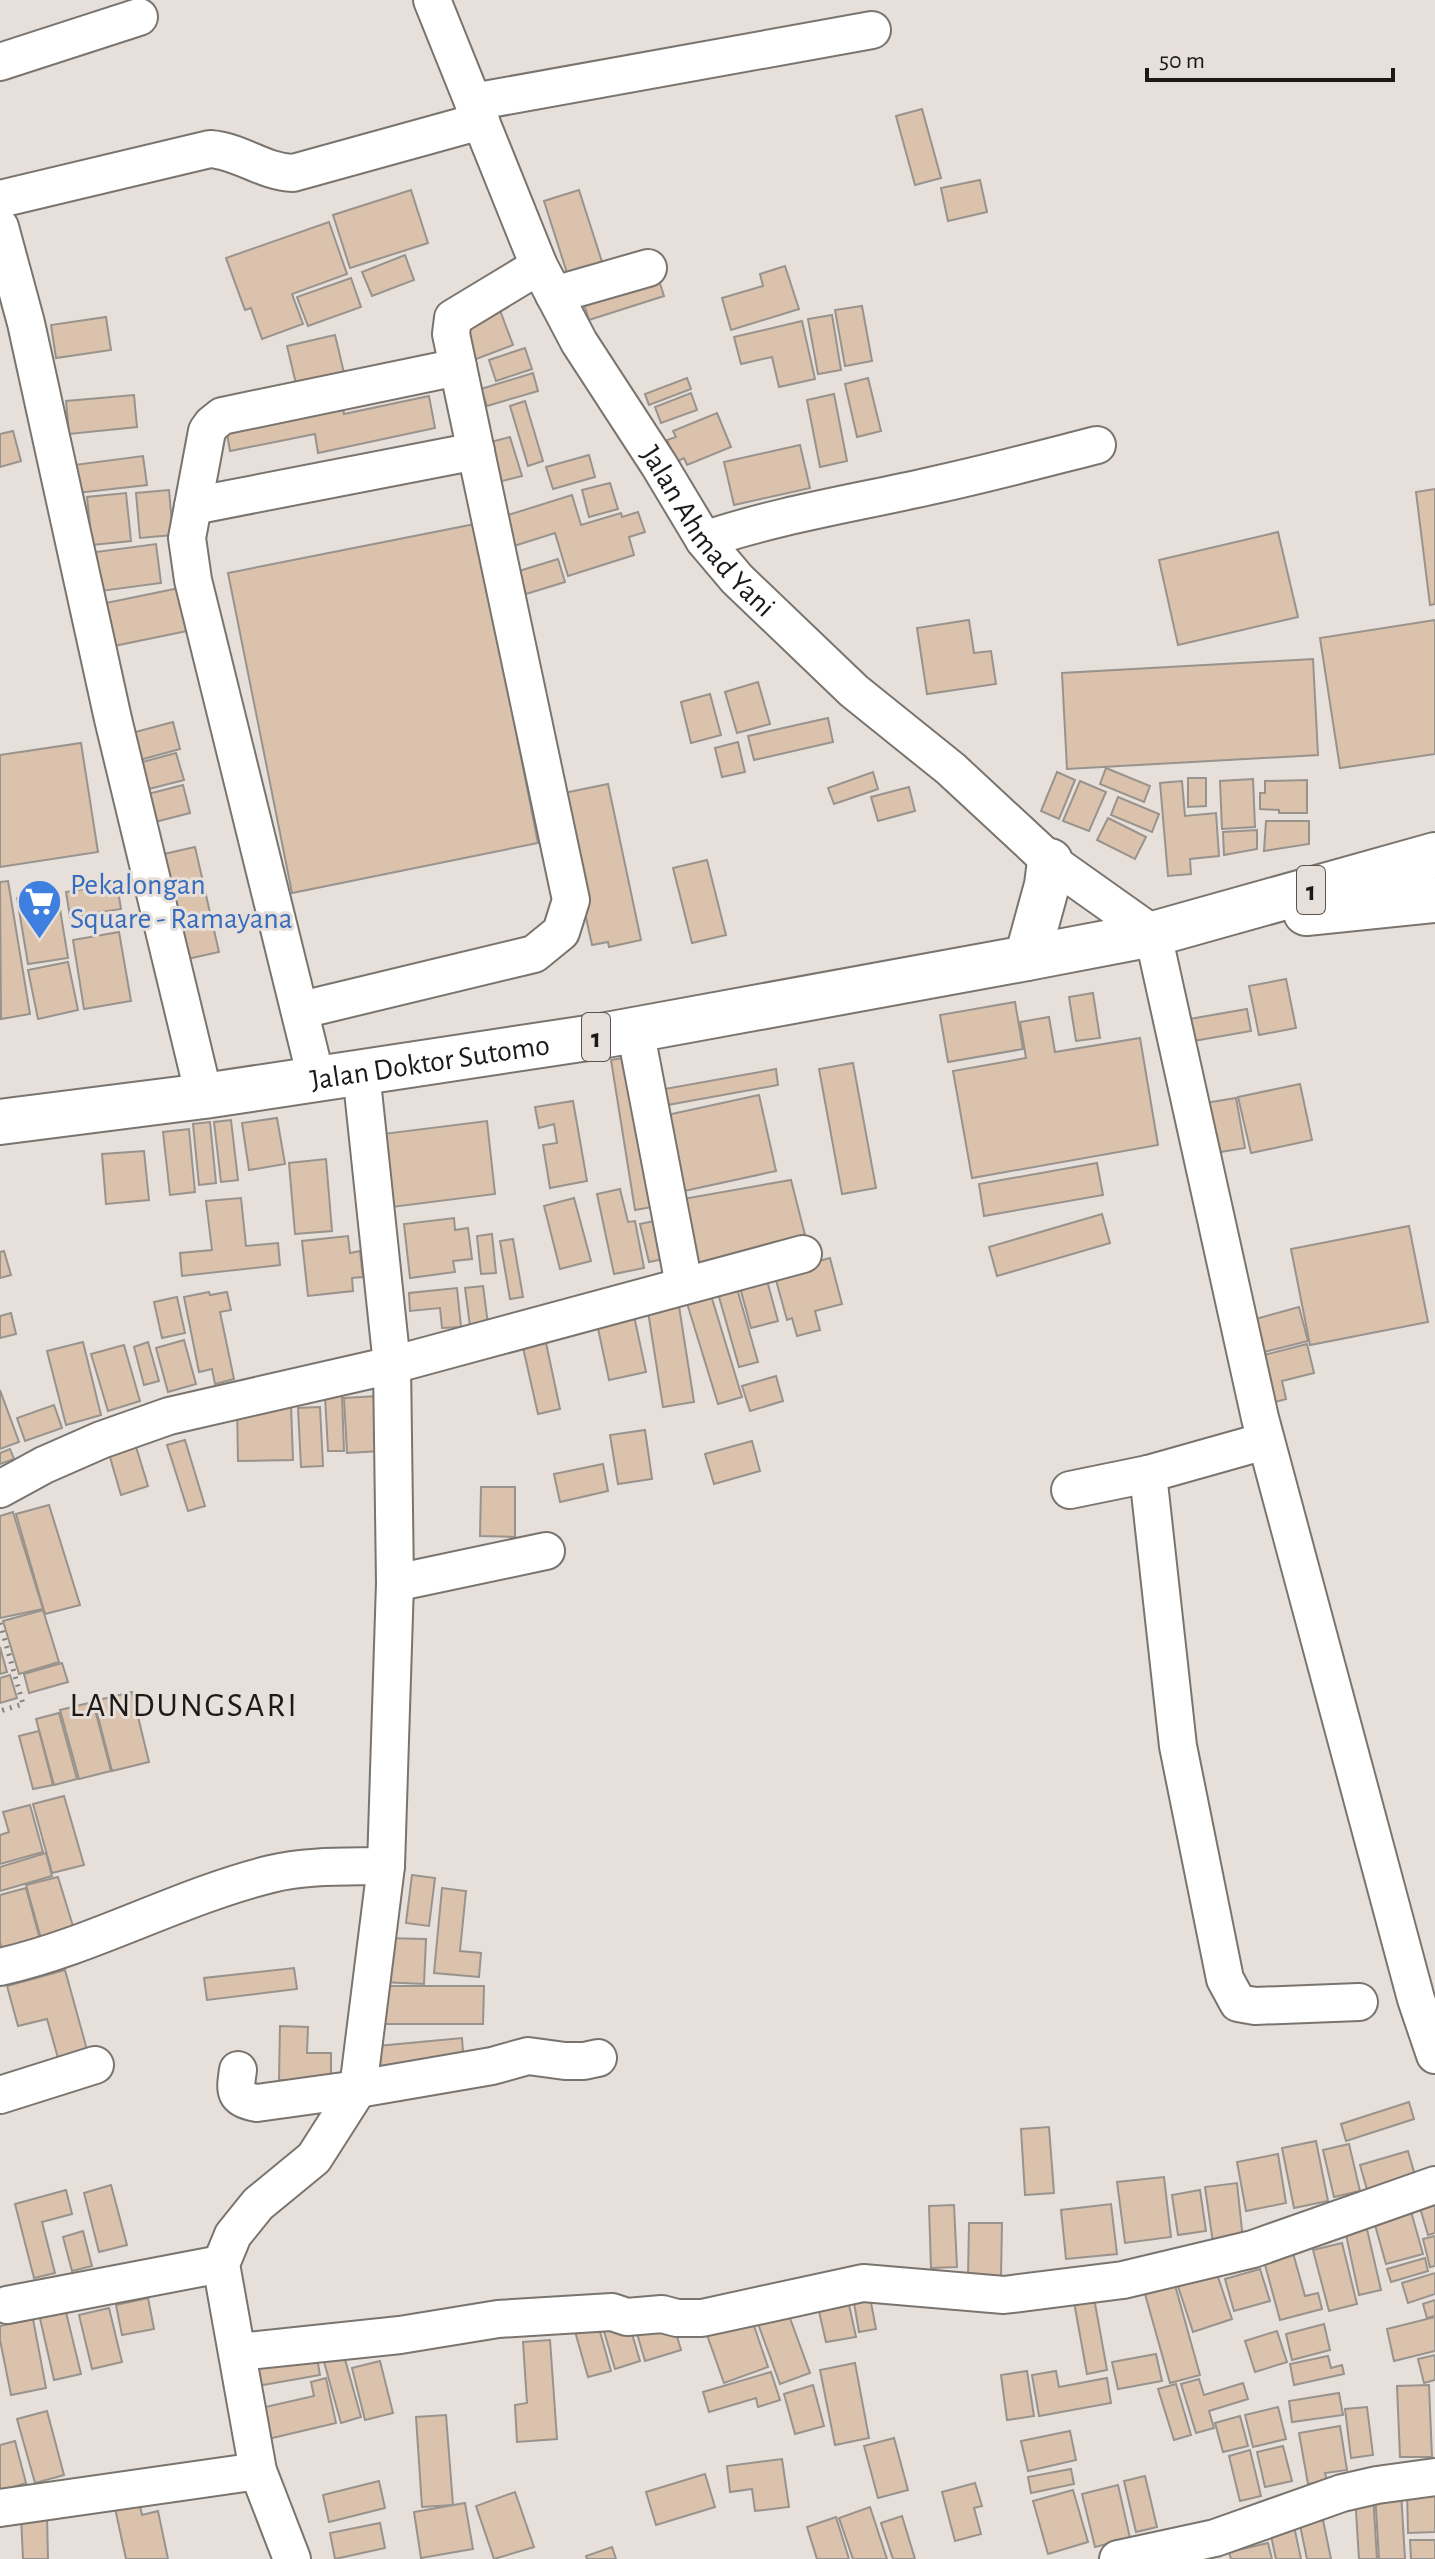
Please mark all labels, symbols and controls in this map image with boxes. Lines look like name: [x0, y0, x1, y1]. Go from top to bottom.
scale bar: [1147, 32, 1393, 82]
text: 50 m: [1159, 49, 1205, 73]
street label: Jalan Ahmad Yani: [635, 441, 780, 623]
road number: 1: [1297, 866, 1325, 914]
place label: Pekalongan Square - Ramayana: [70, 870, 293, 934]
supermarket icon: Pekalongan Square - Ramayana: [15, 877, 63, 940]
road number: 1: [582, 1013, 610, 1061]
street label: Jalan Doktor Sutomo: [308, 1030, 552, 1096]
district label: LANDUNGSARI: [70, 1689, 299, 1723]

